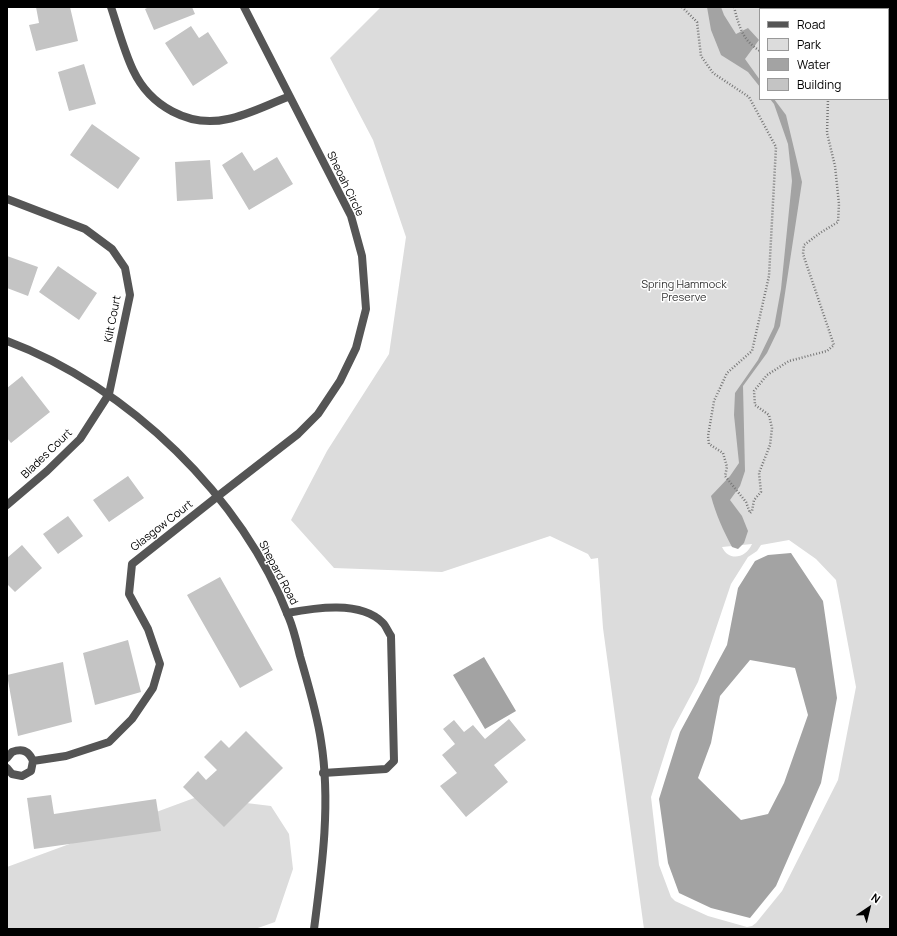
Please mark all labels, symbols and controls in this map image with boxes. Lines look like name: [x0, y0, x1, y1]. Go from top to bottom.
legend: [759, 8, 889, 100]
text: Road: [797, 16, 825, 33]
text: Park: [797, 36, 821, 53]
text: Water: [797, 56, 830, 73]
text: Building: [797, 76, 841, 93]
street label: Sheoah Circle: [324, 150, 366, 218]
park label: Spring Hammock Preserve: [641, 278, 727, 304]
street label: Kilt Court: [102, 294, 124, 344]
street label: Blades Court: [19, 426, 75, 482]
street label: Glasgow Court: [128, 498, 196, 554]
street label: Shepard Road: [256, 539, 300, 607]
north arrow: [849, 888, 889, 928]
text: N: [869, 889, 884, 906]

